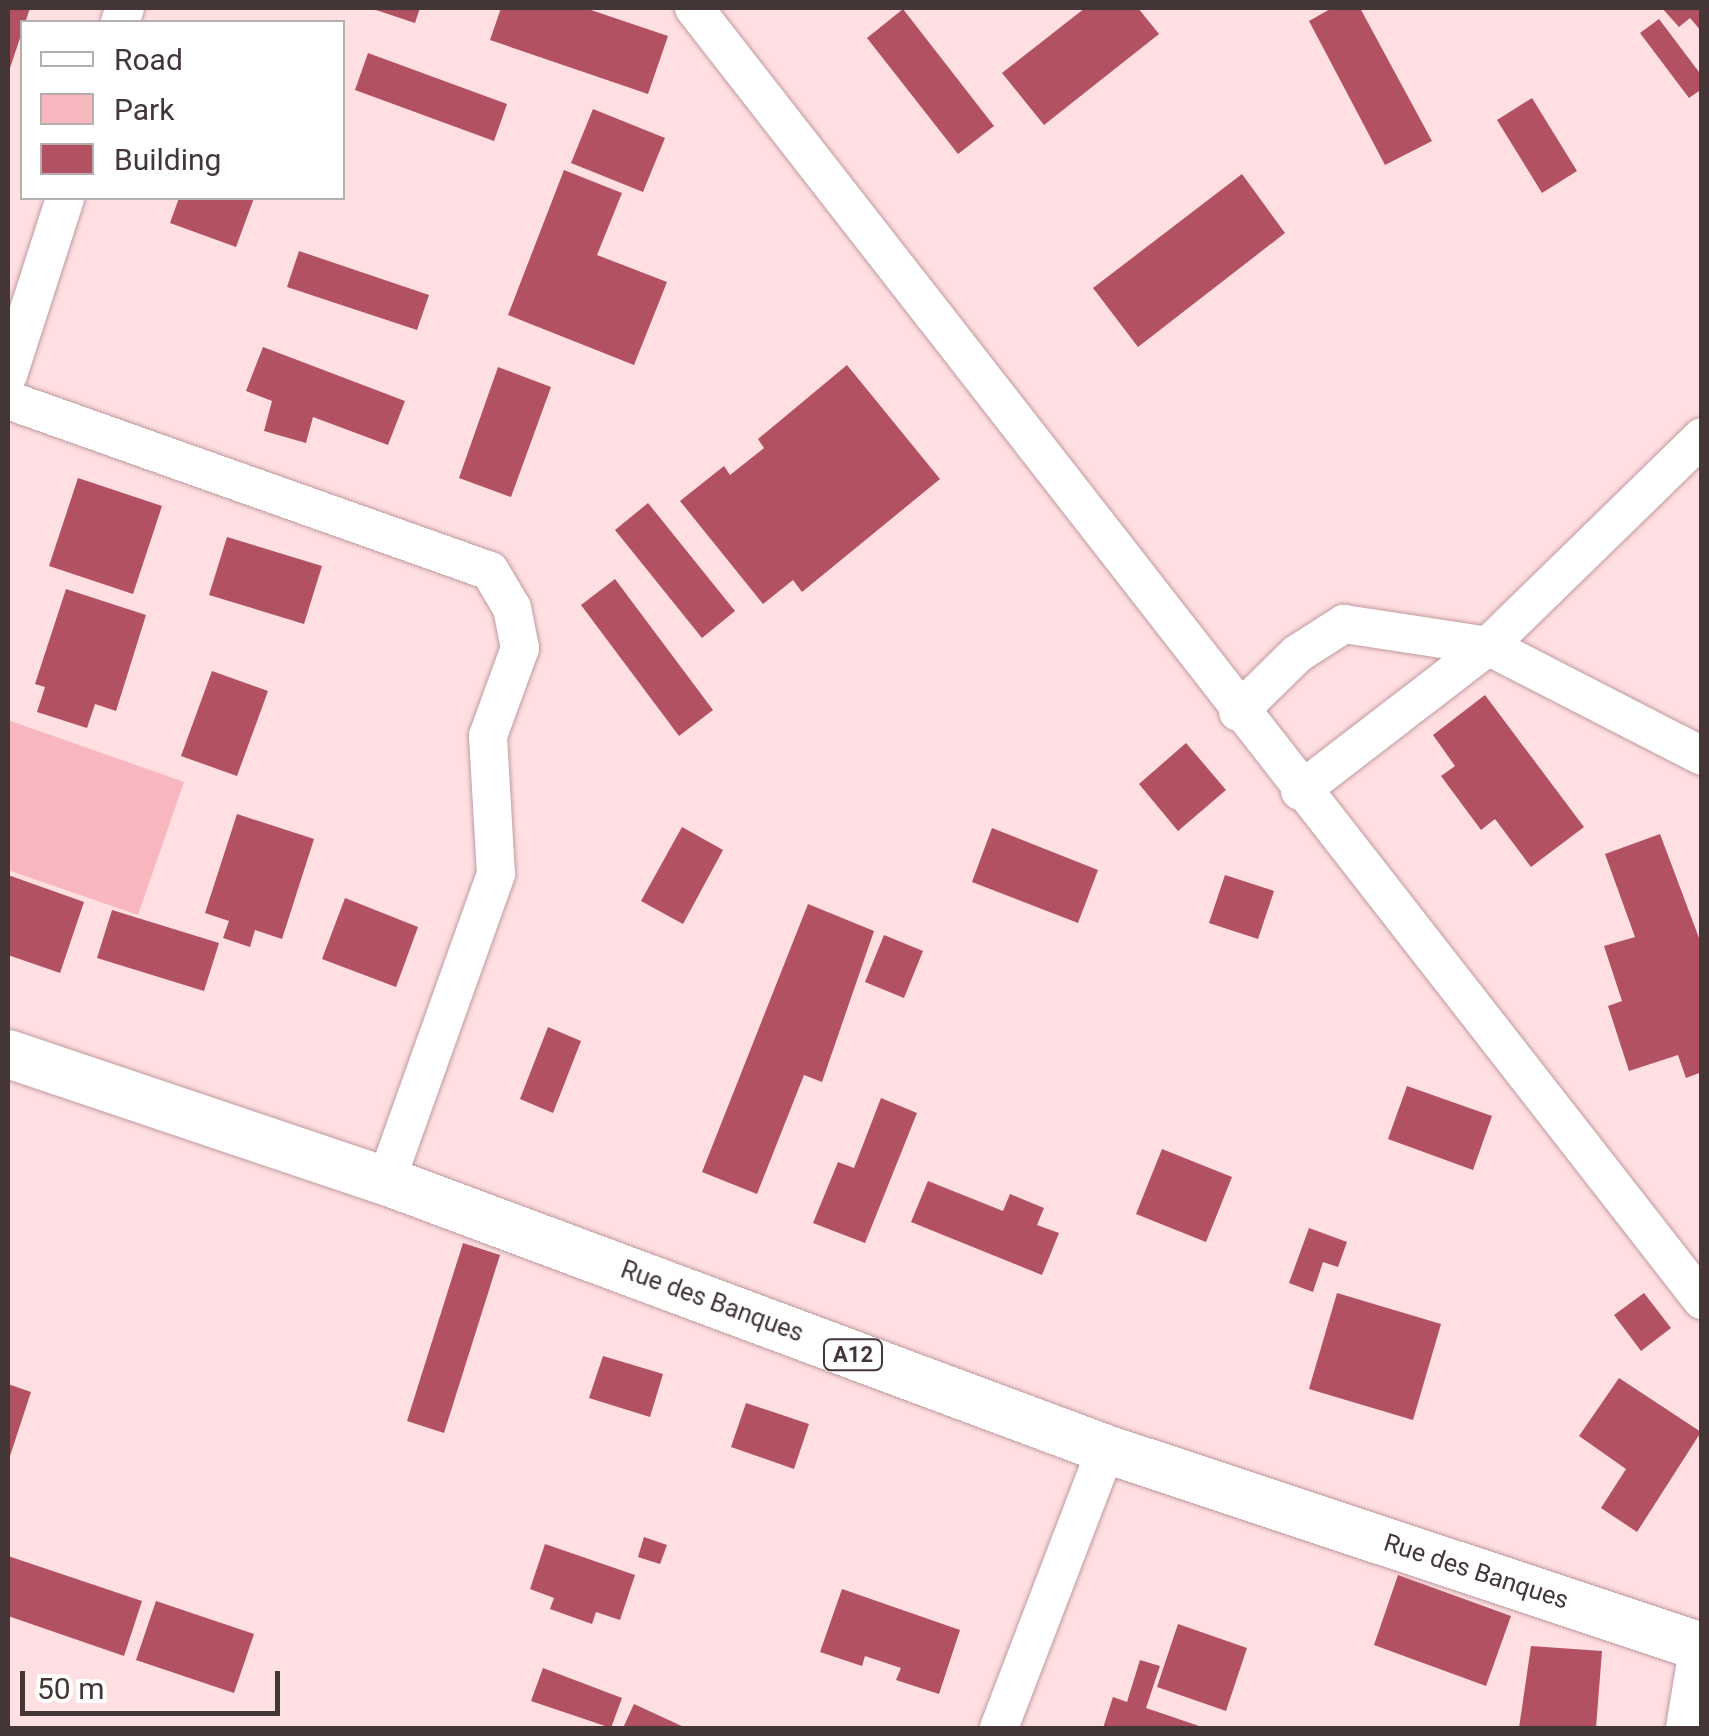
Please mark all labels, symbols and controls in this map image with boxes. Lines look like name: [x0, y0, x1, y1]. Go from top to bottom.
legend: [20, 20, 345, 200]
text: Road: [114, 42, 183, 77]
text: Park: [114, 92, 174, 127]
text: Building: [114, 142, 221, 177]
street label: Rue des Banques: [617, 1255, 807, 1349]
road number: A12: [820, 1338, 886, 1372]
street label: Rue des Banques: [1380, 1528, 1572, 1616]
scale bar: [25, 1651, 285, 1713]
text: 50 m: [37, 1671, 104, 1706]

